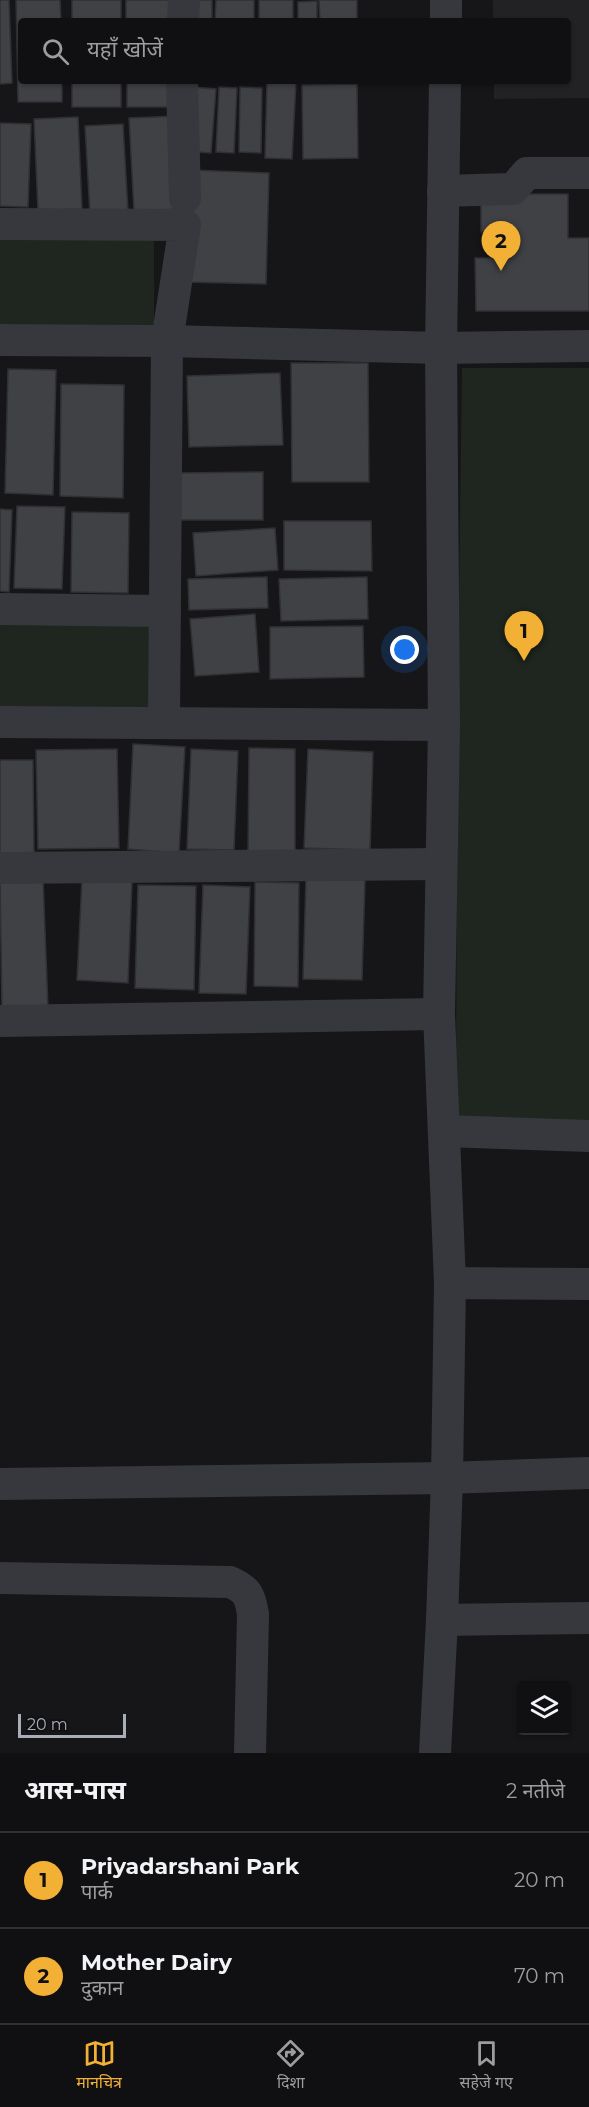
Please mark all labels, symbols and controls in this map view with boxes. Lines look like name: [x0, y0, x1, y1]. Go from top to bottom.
search box: [18, 18, 571, 84]
icon: search: [39, 35, 72, 68]
text: यहाँ खोजें: [87, 36, 163, 63]
pin: 2: [482, 222, 520, 271]
pin: 1: [504, 612, 544, 661]
your location: [390, 635, 419, 664]
map controls: [517, 1681, 571, 1735]
button: layers: [517, 1681, 571, 1735]
scale bar: [18, 1711, 126, 1738]
text: 20 m: [27, 1715, 68, 1734]
text: आस-पास: [24, 1774, 126, 1806]
text: 2 नतीजे: [506, 1779, 565, 1803]
text: Priyadarshani Park: [81, 1853, 299, 1880]
text: 1: [40, 1868, 47, 1892]
text: 20 m: [514, 1868, 565, 1892]
text: पार्क: [81, 1880, 113, 1904]
text: Mother Dairy: [81, 1949, 232, 1976]
text: 2: [38, 1964, 49, 1988]
text: 70 m: [514, 1964, 565, 1988]
text: दुकान: [81, 1976, 123, 2000]
tab: मानचित्र: [76, 2037, 122, 2095]
tab: दिशा: [274, 2037, 307, 2095]
tab: सहेजे गए: [460, 2037, 513, 2095]

